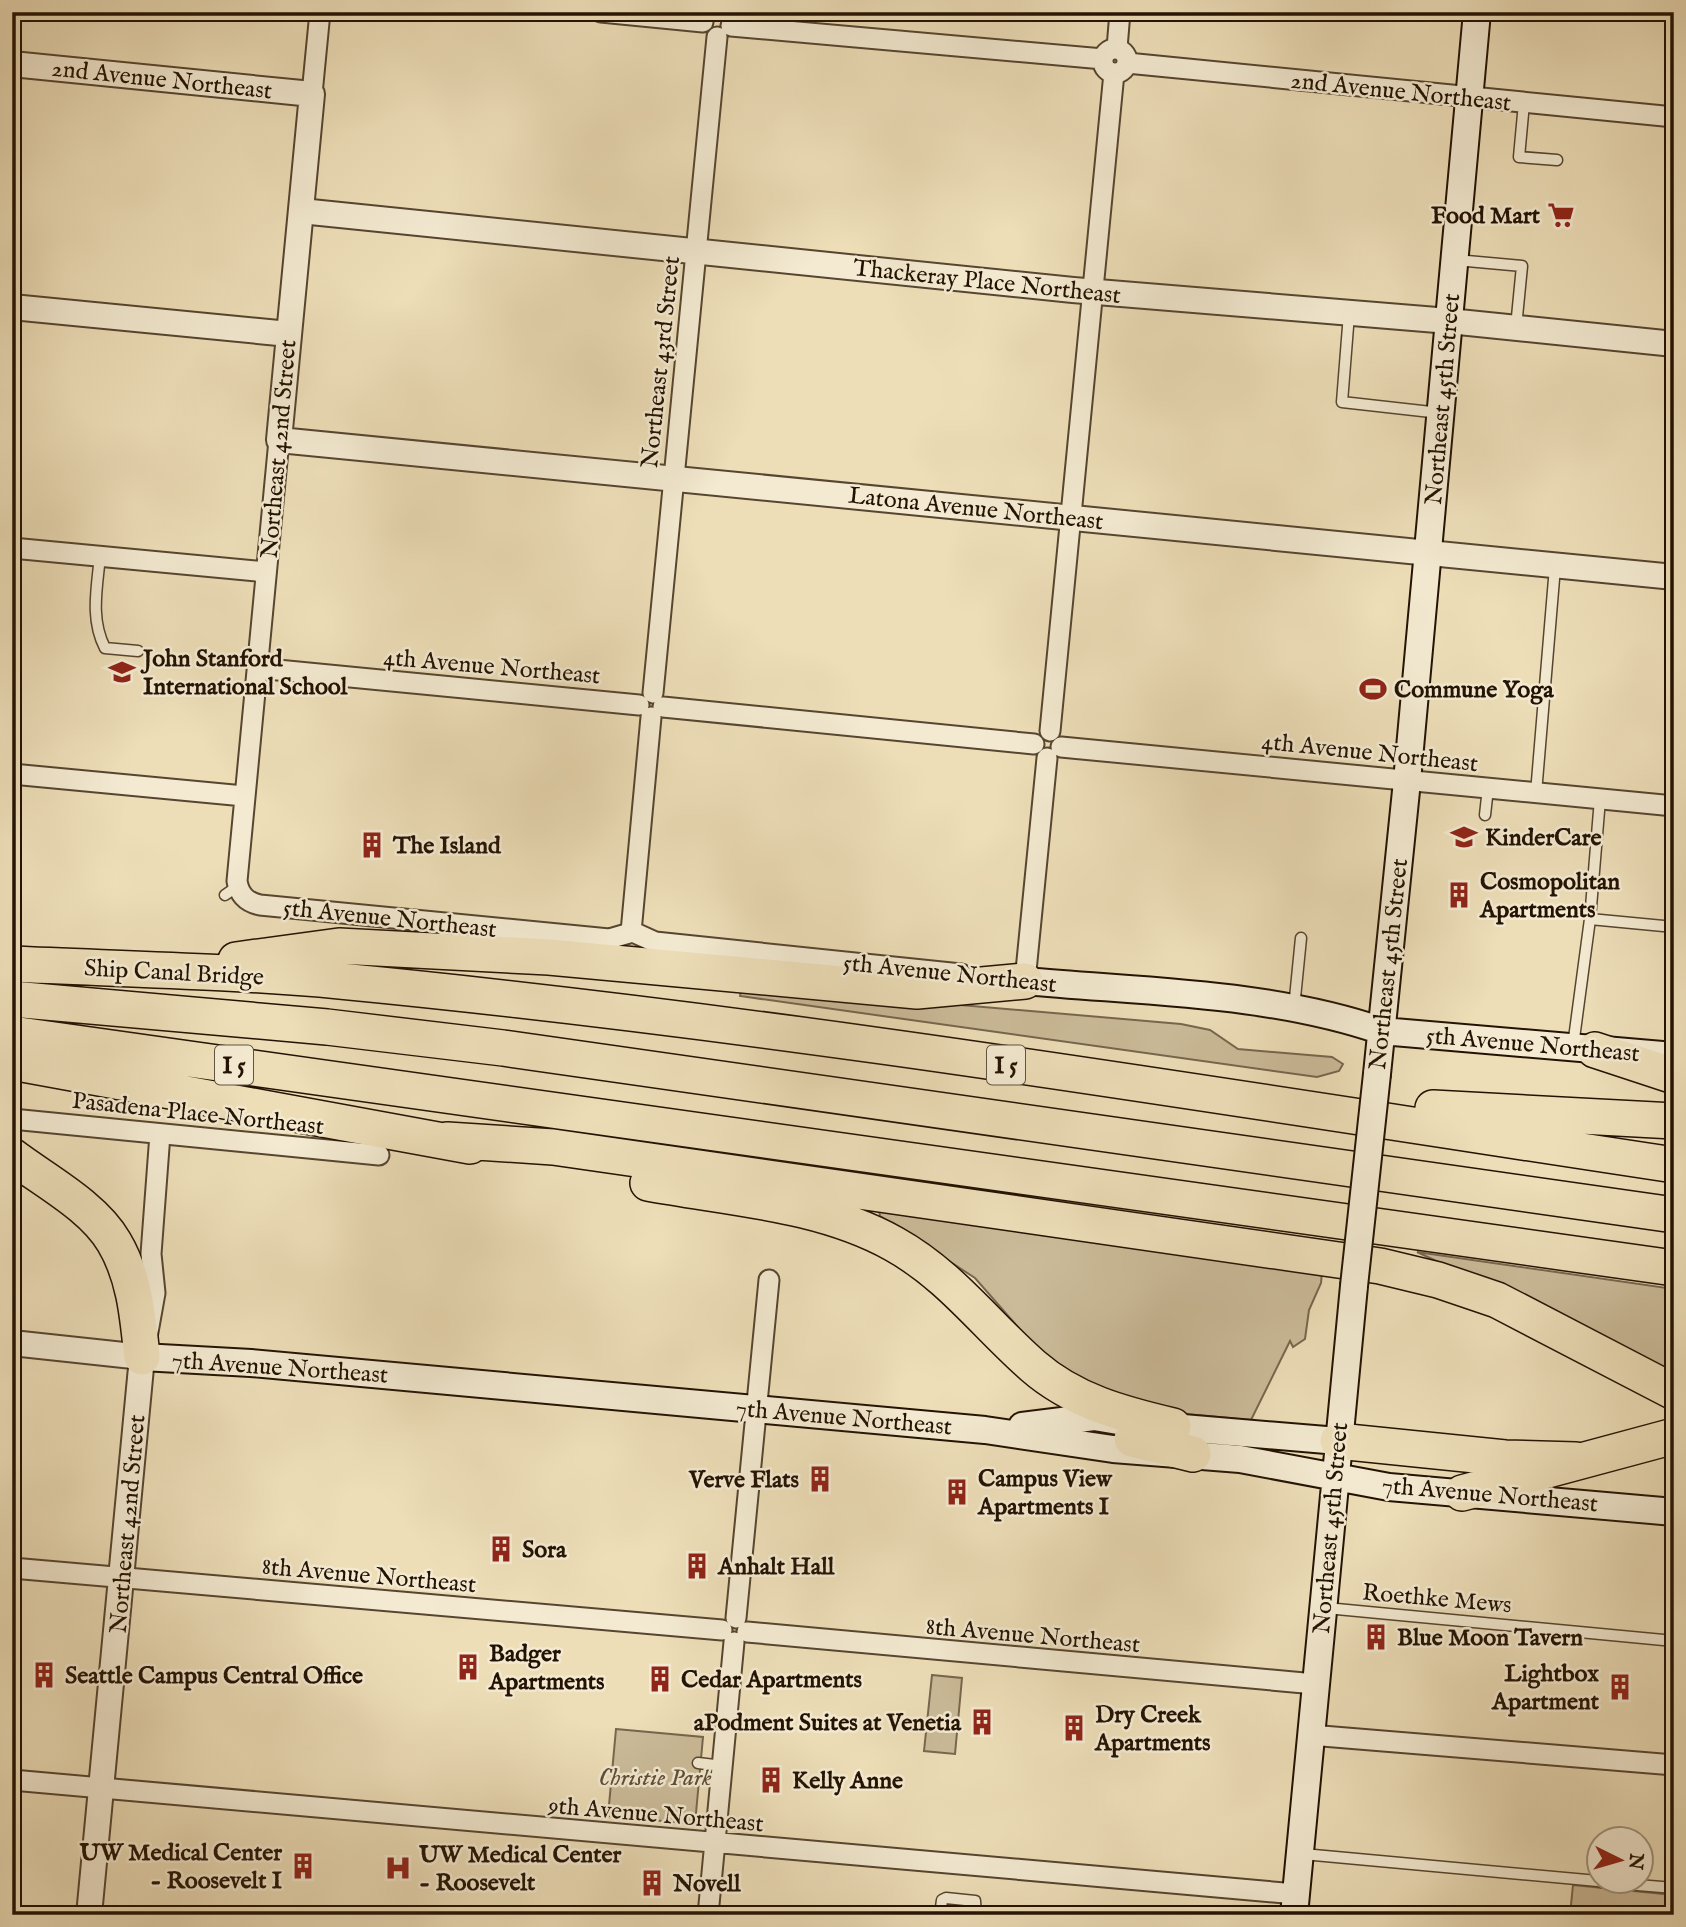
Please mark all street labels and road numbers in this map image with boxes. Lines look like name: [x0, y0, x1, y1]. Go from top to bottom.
street label: 2nd Avenue Northeast: [50, 54, 274, 107]
street label: 2nd Avenue Northeast: [1289, 66, 1513, 119]
street label: Thackeray Place Northeast: [852, 253, 1122, 312]
street label: Northeast 43rd Street: [635, 255, 688, 470]
street label: Northeast 45th Street: [1419, 292, 1468, 506]
street label: Northeast 42nd Street: [254, 338, 304, 560]
street label: Latona Avenue Northeast: [847, 481, 1105, 538]
street label: 4th Avenue Northeast: [382, 643, 601, 692]
street label: 4th Avenue Northeast: [1260, 727, 1480, 780]
street label: Northeast 45th Street: [1363, 857, 1416, 1071]
street label: 5th Avenue Northeast: [282, 893, 498, 946]
street label: 5th Avenue Northeast: [842, 948, 1058, 1001]
street label: Ship Canal Bridge: [83, 953, 265, 994]
street label: 5th Avenue Northeast: [1425, 1021, 1641, 1070]
road number: I 5: [215, 1046, 253, 1084]
road number: I 5: [987, 1046, 1025, 1084]
street label: Pasadena Place Northeast: [70, 1086, 325, 1143]
street label: 7th Avenue Northeast: [171, 1345, 389, 1392]
street label: 7th Avenue Northeast: [735, 1394, 953, 1443]
street label: Northeast 42nd Street: [103, 1413, 153, 1635]
street label: Northeast 45th Street: [1307, 1421, 1356, 1635]
street label: 7th Avenue Northeast: [1381, 1471, 1599, 1520]
street label: 8th Avenue Northeast: [260, 1552, 477, 1601]
street label: Roethke Mews: [1361, 1578, 1513, 1621]
street label: 8th Avenue Northeast: [924, 1612, 1141, 1661]
street label: 9th Avenue Northeast: [546, 1791, 765, 1840]

